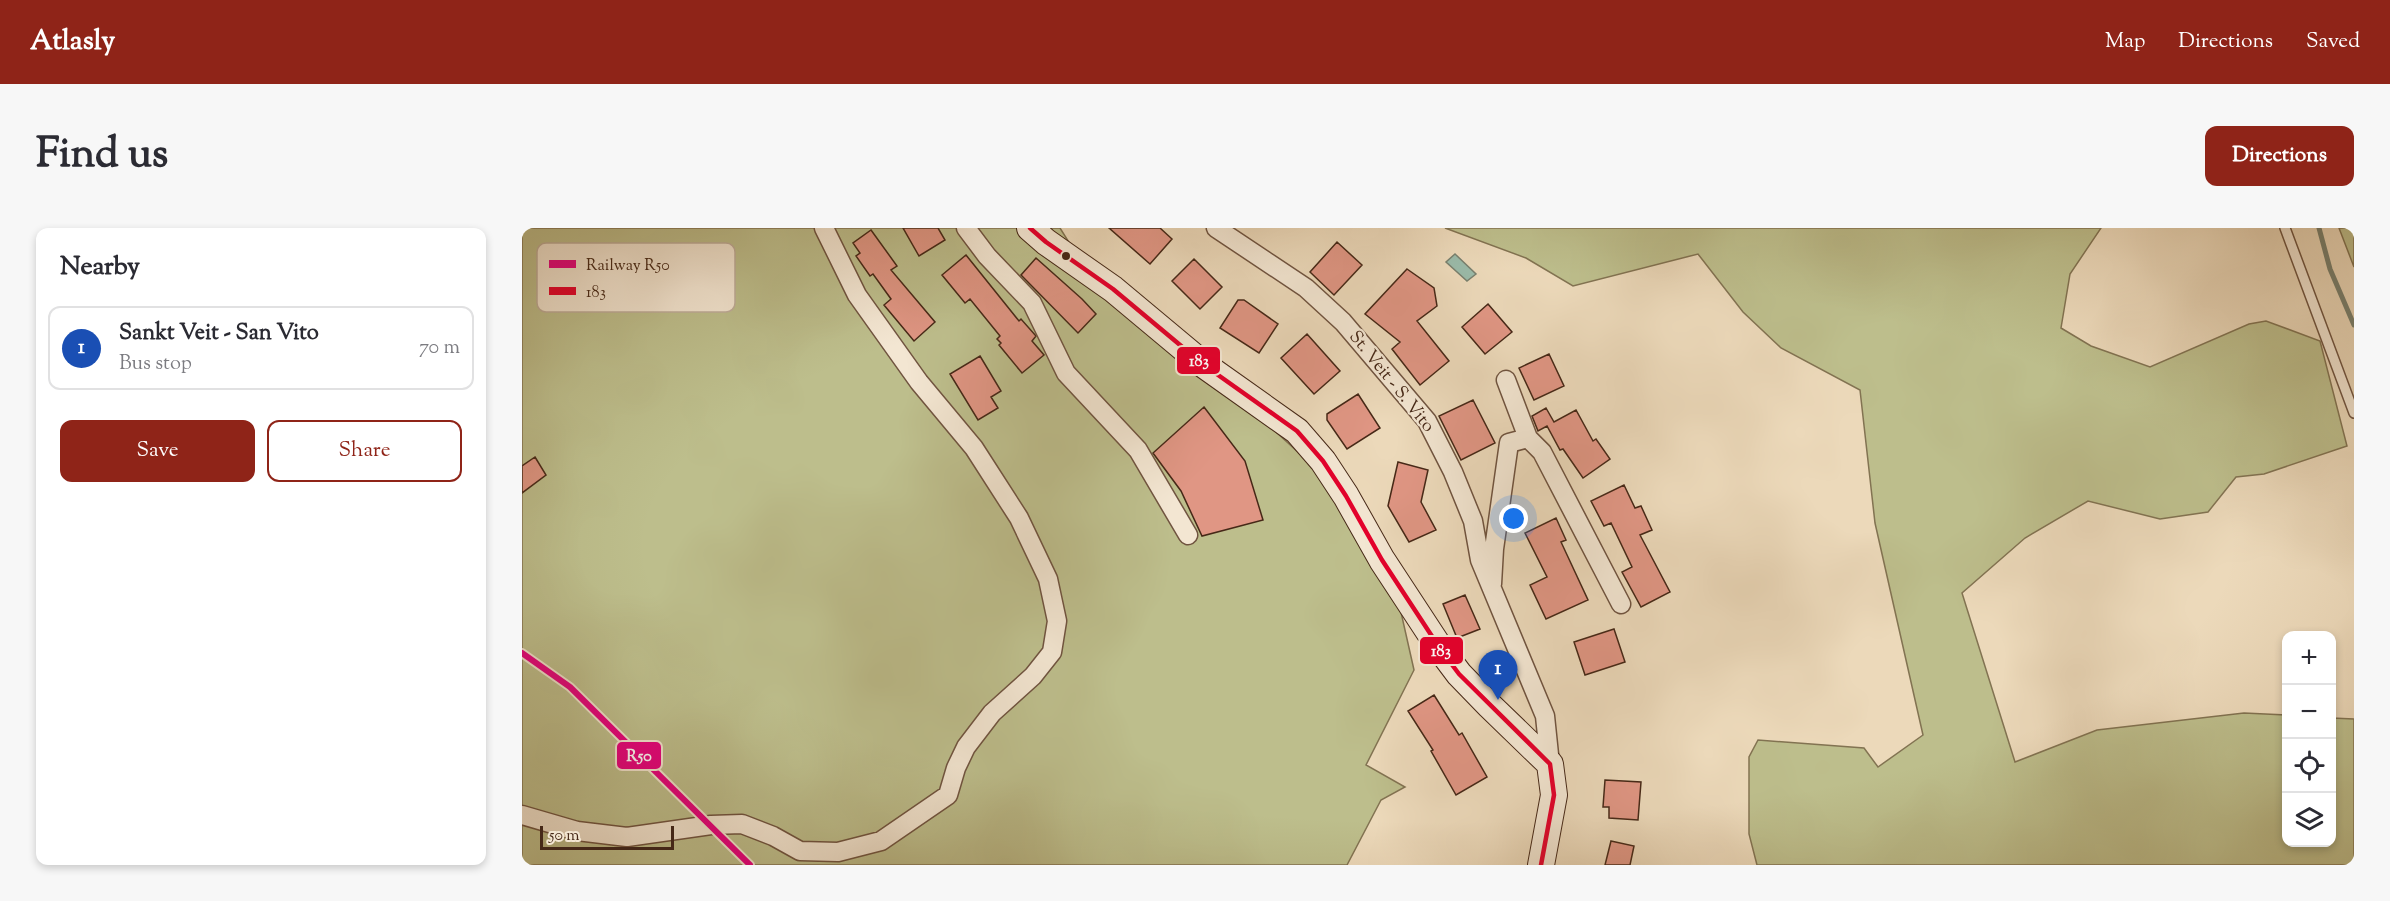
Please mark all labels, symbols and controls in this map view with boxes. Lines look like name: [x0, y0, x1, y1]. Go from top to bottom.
text: Atlasly: [30, 22, 115, 62]
text: Map: [2105, 27, 2145, 57]
text: Directions: [2178, 27, 2273, 57]
text: Saved: [2306, 27, 2360, 57]
text: Find us: [36, 126, 168, 186]
button: Directions: [2205, 126, 2354, 186]
legend: [537, 243, 735, 312]
text: Nearby: [60, 249, 140, 286]
unlabelled marker: [1060, 250, 1072, 262]
text: Railway R50: [586, 255, 670, 278]
text: 183: [586, 282, 606, 305]
text: Sankt Veit - San Vito: [119, 318, 319, 350]
street label: St. Veit - S. Vito: [1342, 325, 1440, 439]
text: 1: [78, 334, 85, 363]
text: 70 m: [419, 334, 460, 363]
line badge: 183: [1176, 346, 1221, 375]
text: Bus stop: [119, 350, 192, 379]
text: 183: [1189, 351, 1209, 374]
button: Save: [60, 420, 255, 482]
button: Share: [267, 420, 462, 482]
your location: [1499, 504, 1528, 533]
map controls: [2282, 631, 2336, 847]
button: +: [2282, 631, 2336, 685]
line badge: 183: [1419, 636, 1464, 665]
text: 183: [1431, 641, 1451, 664]
pin: 1: [1478, 650, 1518, 700]
button: −: [2282, 685, 2336, 739]
button: locate: [2282, 739, 2336, 793]
line badge: R50: [616, 741, 662, 770]
text: R50: [626, 746, 652, 769]
button: layers: [2282, 793, 2336, 847]
scale bar: [540, 823, 674, 850]
text: 50 m: [549, 825, 580, 848]

